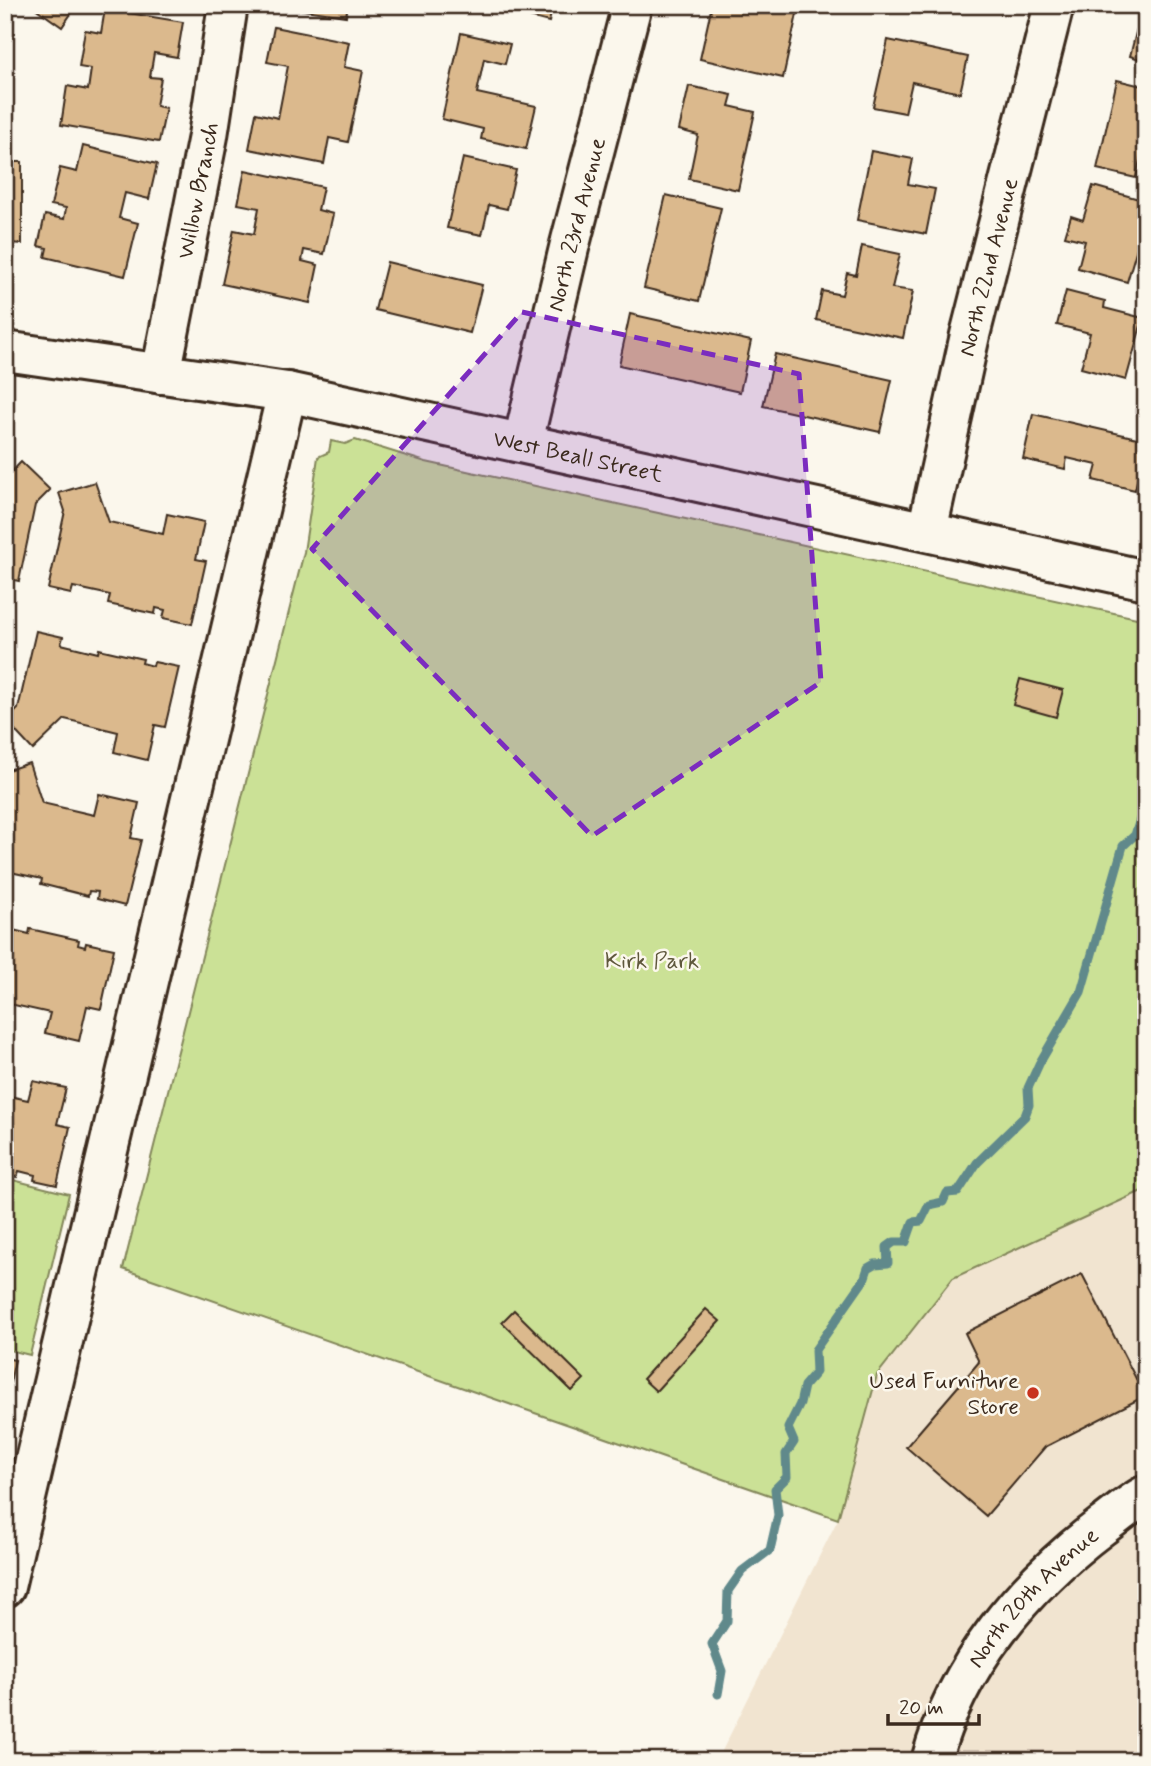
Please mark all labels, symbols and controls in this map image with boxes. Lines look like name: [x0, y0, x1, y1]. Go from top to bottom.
street label: Willow Branch: [171, 120, 227, 262]
street label: North 23rd Avenue: [541, 135, 614, 315]
street label: North 22nd Avenue: [953, 175, 1026, 359]
street label: West Beall Street: [490, 425, 666, 491]
park label: Kirk Park: [605, 947, 699, 977]
place label: Used Furniture Store: [869, 1367, 1019, 1423]
marker: Used Furniture Store: [1025, 1385, 1041, 1401]
street label: North 20th Avenue: [962, 1521, 1105, 1674]
scale bar: [888, 1682, 979, 1726]
text: 20 m: [899, 1694, 944, 1722]

